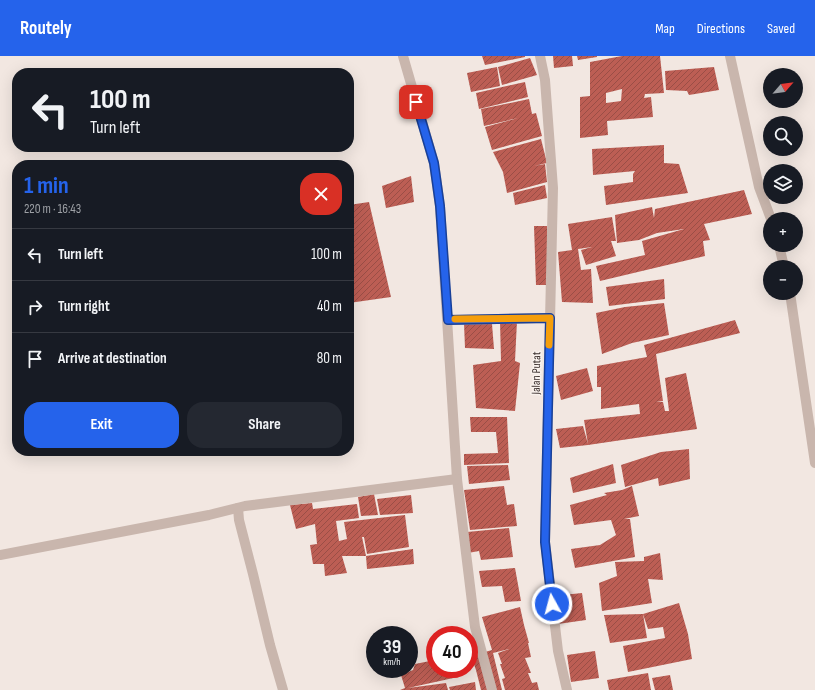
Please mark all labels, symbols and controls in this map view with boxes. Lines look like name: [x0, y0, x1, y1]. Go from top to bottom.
text: Routely: [20, 17, 72, 40]
text: Map: [655, 20, 675, 37]
text: Directions: [697, 20, 745, 37]
text: Saved: [767, 20, 795, 37]
north arrow: [763, 68, 803, 108]
map controls: [763, 68, 803, 300]
text: 100 m: [90, 83, 151, 116]
icon: left: [24, 84, 76, 136]
pin: [399, 85, 433, 119]
icon: arrive: [405, 91, 427, 113]
button: search: [763, 116, 803, 156]
text: Turn left: [90, 117, 141, 138]
button: layers: [763, 164, 803, 204]
text: 1 min: [24, 171, 69, 200]
button: close: [300, 173, 342, 215]
text: 220 m · 16:43: [24, 201, 81, 217]
button: +: [763, 212, 803, 252]
icon: left: [24, 244, 46, 266]
text: Turn left: [58, 245, 103, 264]
text: 100 m: [311, 245, 342, 264]
button: −: [763, 260, 803, 300]
icon: right: [24, 296, 46, 318]
text: Turn right: [58, 297, 110, 316]
text: 40 m: [317, 297, 342, 316]
icon: arrive: [24, 348, 46, 370]
text: Arrive at destination: [58, 349, 167, 368]
text: 80 m: [317, 349, 342, 368]
street label: Jalan Putat: [529, 351, 544, 396]
button: Exit: [24, 402, 179, 448]
button: Share: [187, 402, 342, 448]
position arrow: [531, 583, 573, 625]
speed limit sign: 40: [426, 626, 478, 678]
text: 39: [383, 635, 401, 659]
text: km/h: [383, 656, 401, 668]

